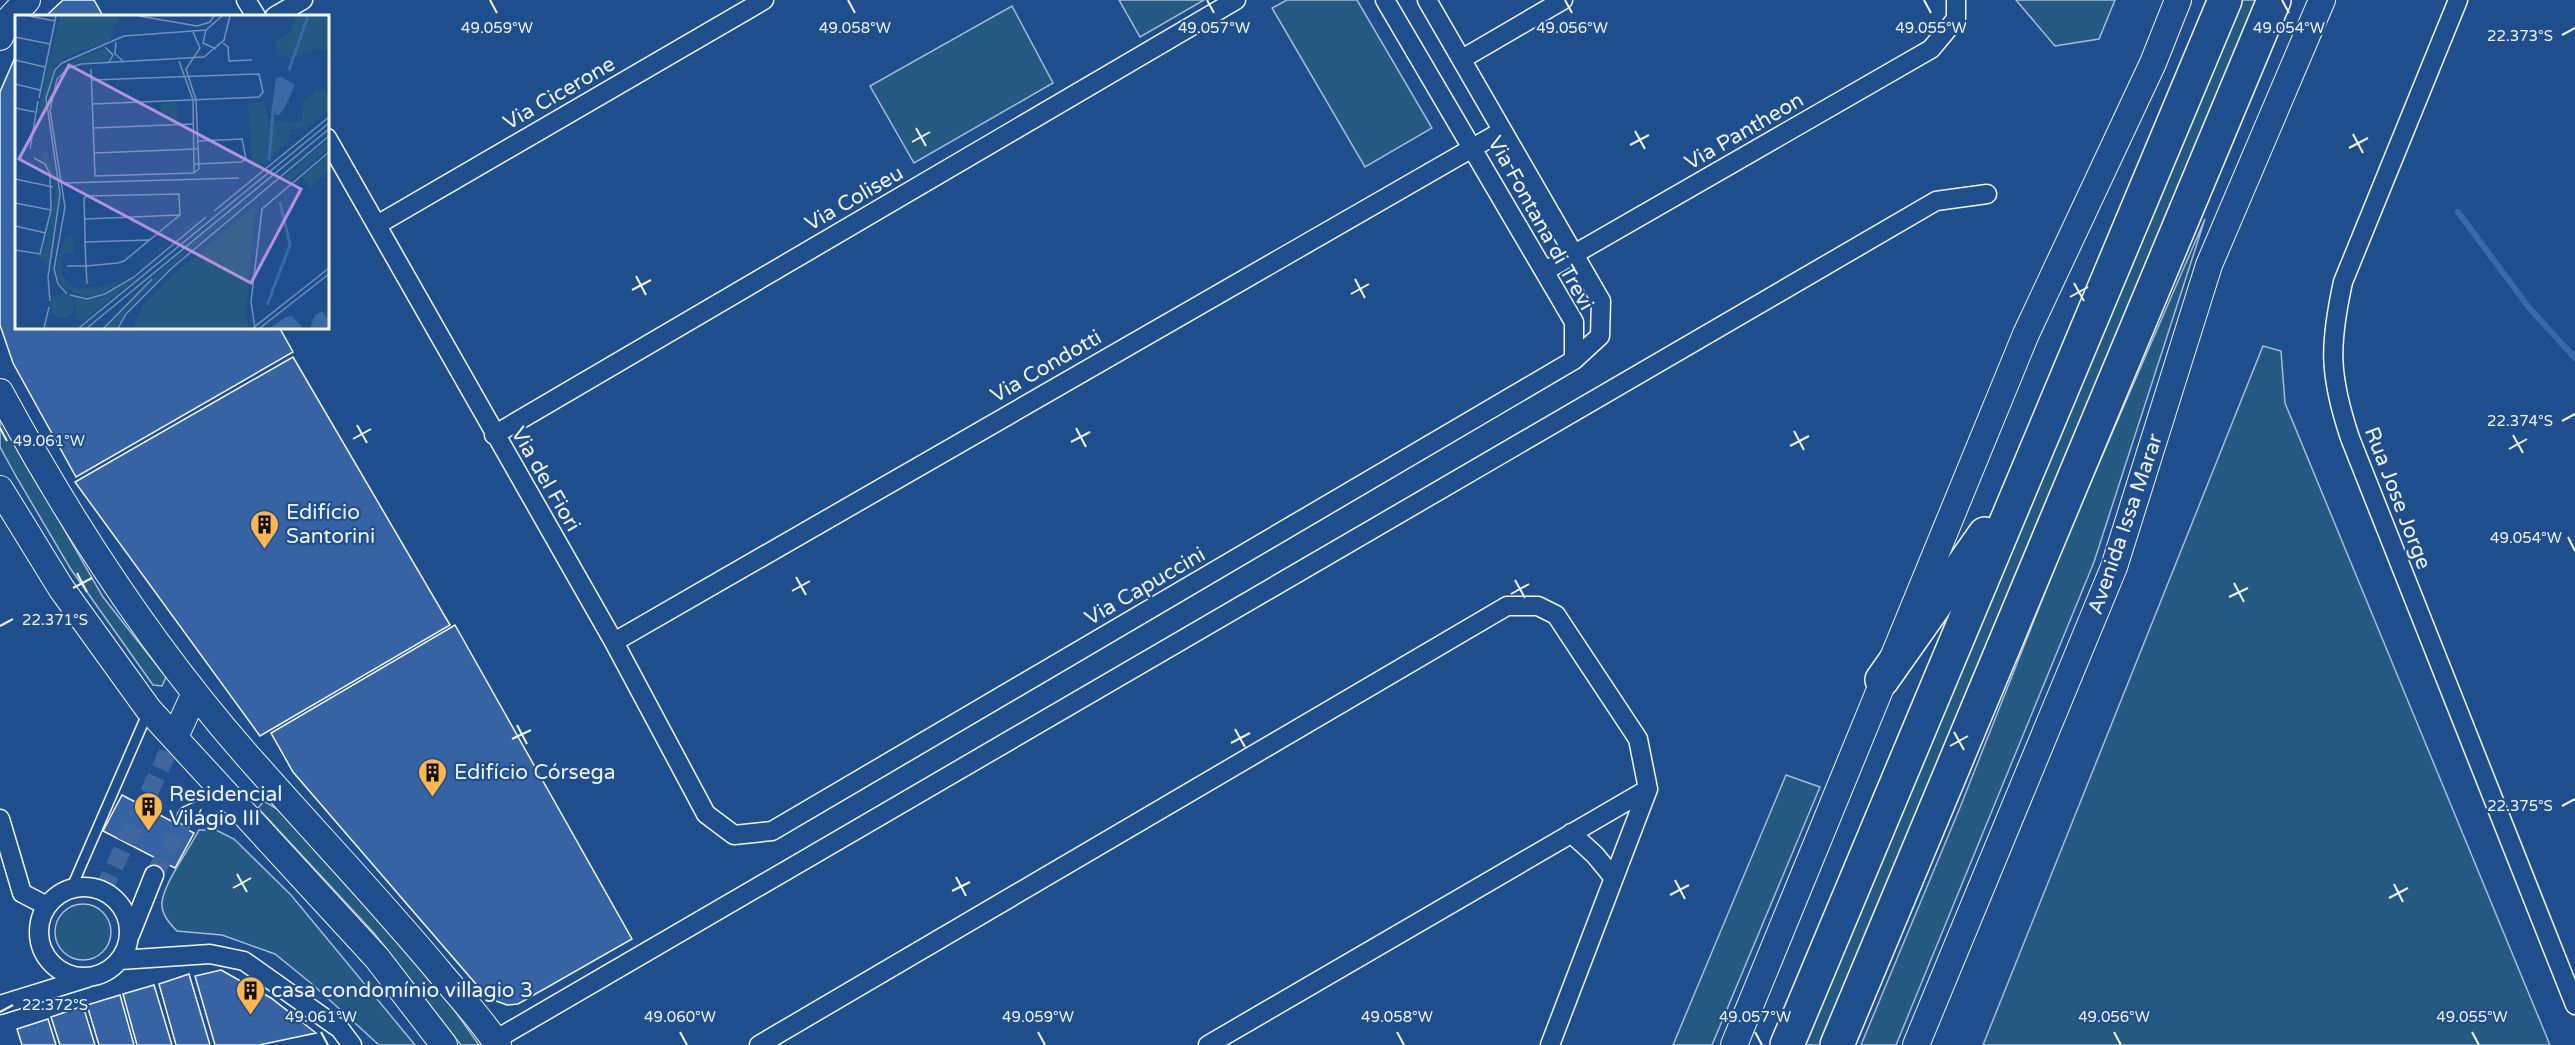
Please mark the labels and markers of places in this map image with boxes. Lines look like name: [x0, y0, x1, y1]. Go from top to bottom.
place label: Edifício Santorini: [286, 500, 375, 549]
building icon: Edifício Santorini: [249, 508, 281, 550]
building icon: Edifício Córsega: [417, 756, 449, 798]
place label: Edifício Córsega: [454, 760, 616, 785]
place label: Residencial Világio III: [169, 782, 283, 831]
building icon: Residencial Világio III: [132, 790, 164, 832]
building icon: casa condomínio villagio 3: [234, 974, 266, 1016]
place label: casa condomínio villagio 3: [271, 978, 533, 1003]

